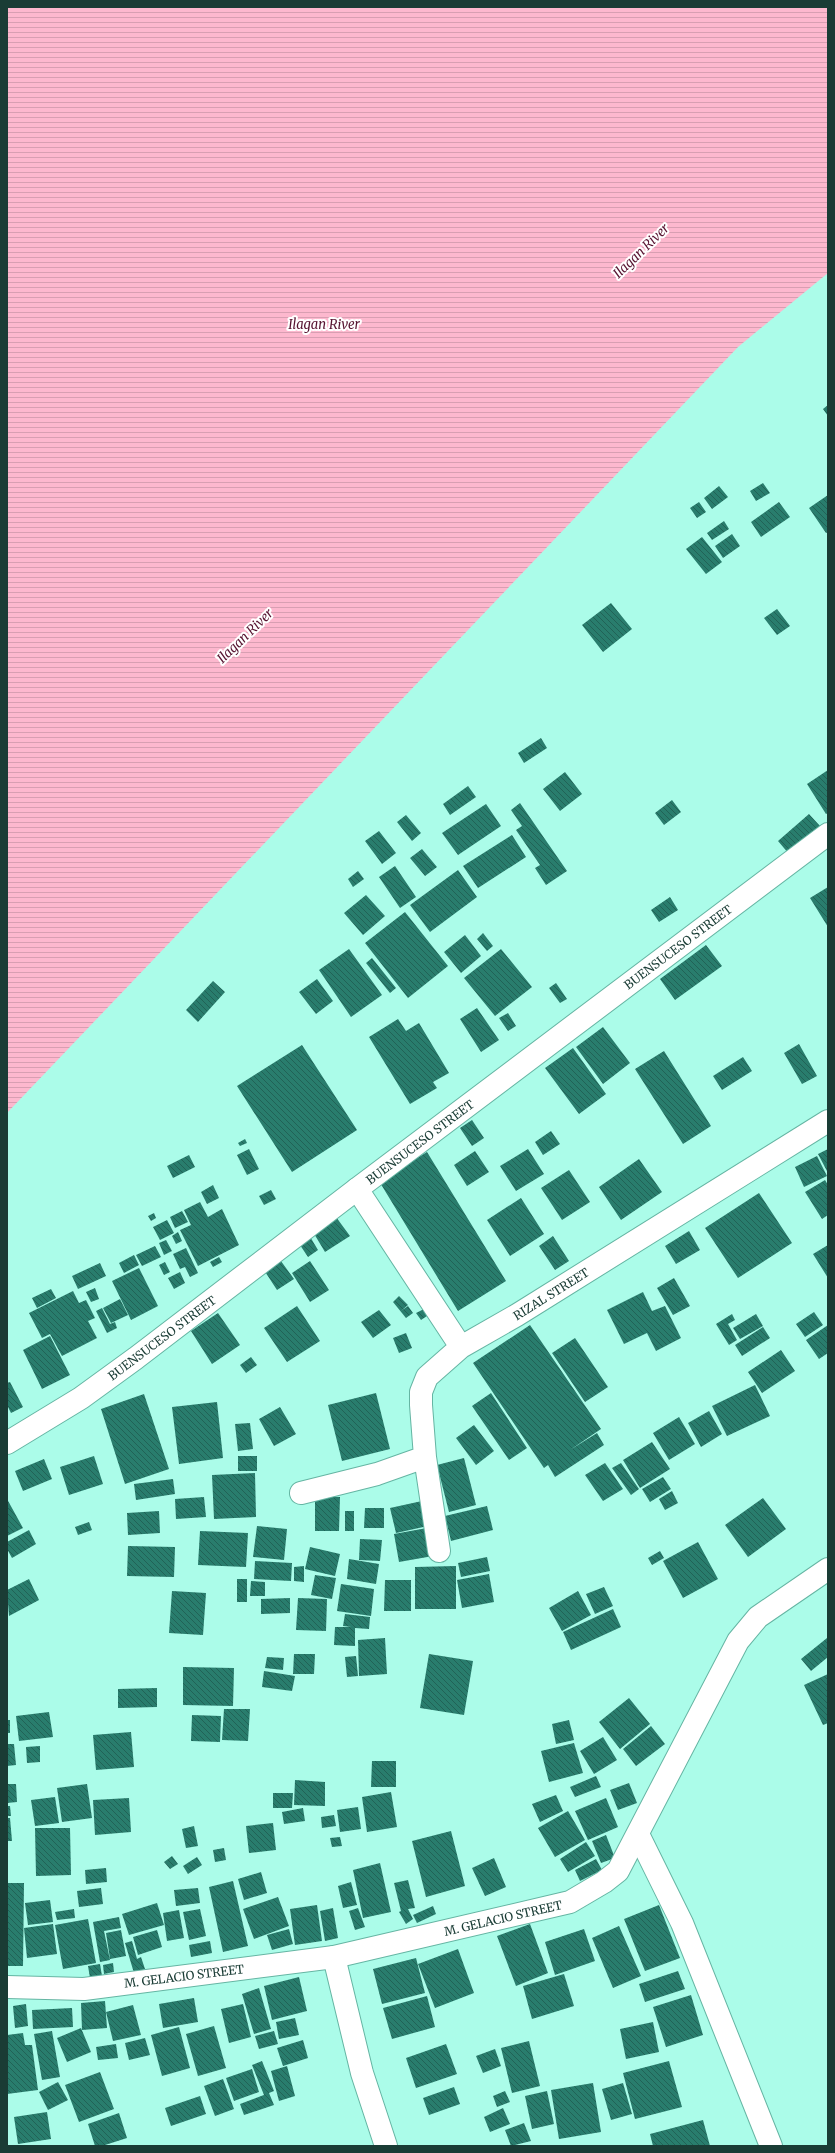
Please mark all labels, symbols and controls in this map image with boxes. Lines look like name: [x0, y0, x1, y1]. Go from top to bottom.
water label: Ilagan River: [609, 220, 673, 282]
water label: Ilagan River: [288, 316, 360, 333]
water label: Ilagan River: [213, 605, 277, 667]
street label: BUENSUCESO STREET: [621, 901, 735, 992]
street label: BUENSUCESO STREET: [363, 1096, 477, 1187]
street label: RIZAL STREET: [510, 1264, 592, 1323]
street label: BUENSUCESO STREET: [105, 1292, 219, 1383]
street label: M. GELACIO STREET: [443, 1897, 564, 1939]
street label: M. GELACIO STREET: [123, 1961, 245, 1991]

